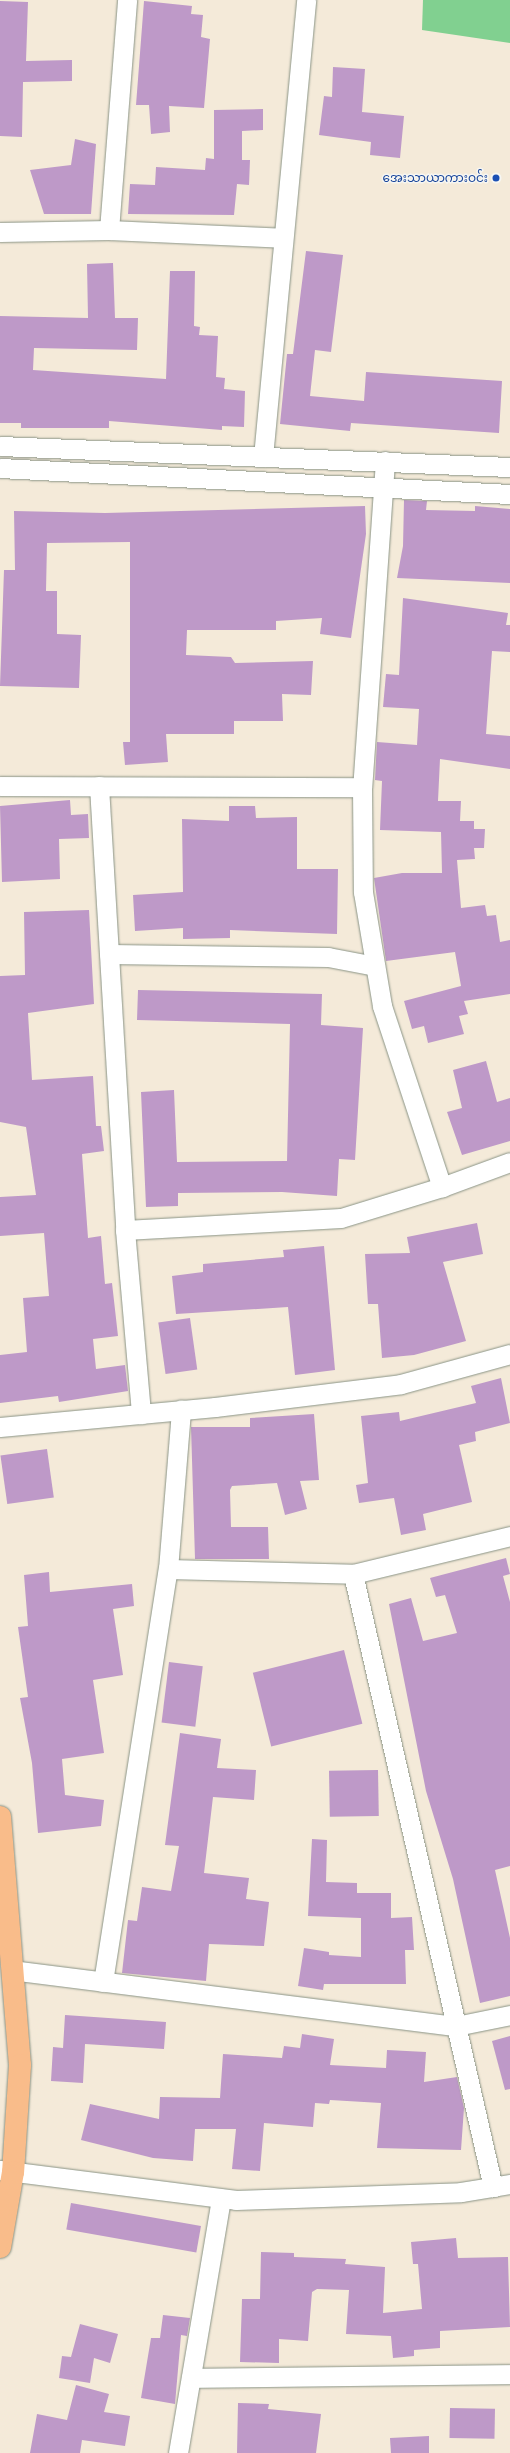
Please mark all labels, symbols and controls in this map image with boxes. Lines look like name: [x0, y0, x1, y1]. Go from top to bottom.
place label: အေးသာယာကားဝင်း: [383, 171, 488, 185]
marker: အေးသာယာကားဝင်း: [491, 173, 501, 183]

